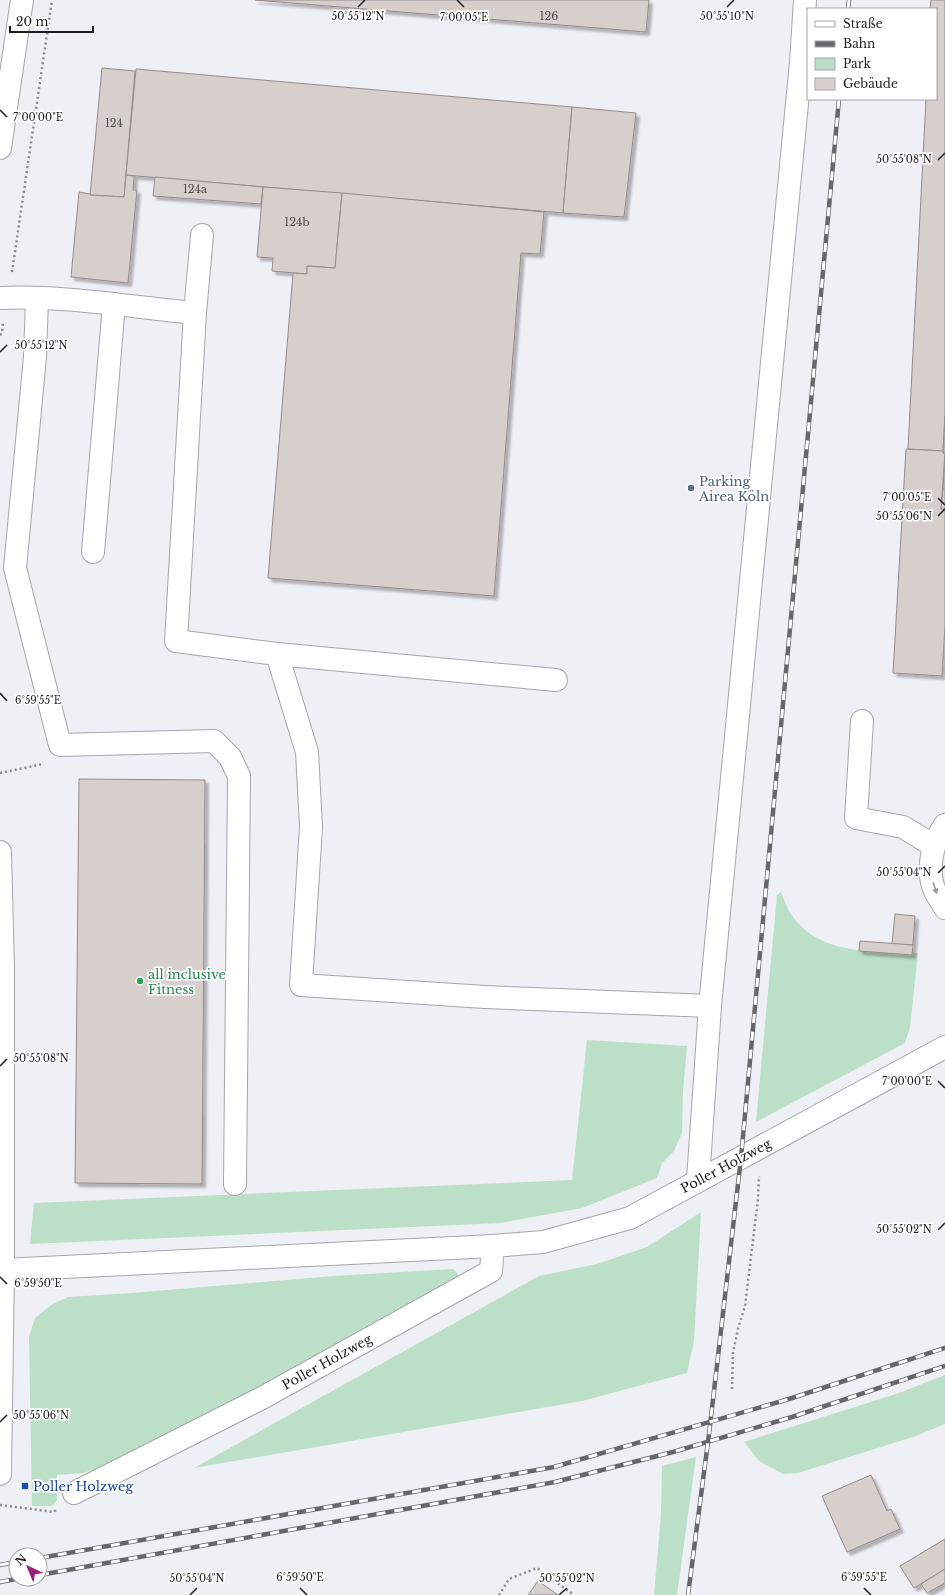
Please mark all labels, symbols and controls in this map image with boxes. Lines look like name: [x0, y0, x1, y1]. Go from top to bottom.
scale bar: [10, 8, 93, 34]
legend: [807, 8, 937, 100]
house number: 126: [540, 9, 558, 23]
text: 50°55'12"N: [332, 10, 384, 23]
text: 50°55'10"N: [700, 10, 754, 23]
text: 7°00'05"E: [440, 11, 488, 24]
text: 20 m: [16, 14, 48, 29]
text: Straße: [843, 16, 883, 31]
text: Bahn: [843, 36, 875, 51]
text: Park: [843, 56, 871, 71]
text: Gebäude: [843, 76, 898, 91]
text: 7°00'00"E: [13, 111, 63, 124]
house number: 124: [105, 116, 123, 130]
text: 50°55'08"N: [876, 153, 932, 166]
house number: 124a: [183, 182, 208, 196]
house number: 124b: [284, 215, 310, 229]
text: 50°55'12"N: [15, 339, 67, 352]
place label: Parking Airea Köln: [698, 473, 769, 505]
marker: Parking Airea Köln: [686, 483, 696, 493]
text: 7°00'05"E: [883, 491, 931, 504]
text: 50°55'06"N: [876, 510, 932, 523]
text: 6°59'55"E: [15, 694, 61, 707]
text: 50°55'04"N: [876, 866, 932, 879]
one-way arrow: [932, 882, 938, 894]
place label: all inclusive Fitness: [148, 966, 226, 998]
marker: all inclusive Fitness: [135, 976, 145, 986]
text: 50°55'08"N: [13, 1052, 69, 1065]
text: 7°00'00"E: [882, 1075, 932, 1088]
street label: Poller Holzweg: [678, 1135, 774, 1197]
text: 50°55'02"N: [876, 1223, 932, 1236]
text: 6°59'50"E: [14, 1277, 62, 1290]
street label: Poller Holzweg: [279, 1330, 375, 1394]
text: 50°55'06"N: [13, 1409, 69, 1422]
place label: Poller Holzweg: [33, 1478, 133, 1495]
marker: Poller Holzweg: [20, 1481, 30, 1491]
north arrow: [8, 1547, 48, 1587]
text: N: [12, 1551, 30, 1568]
text: 6°59'50"E: [276, 1571, 324, 1584]
text: 6°59'55"E: [841, 1571, 887, 1584]
text: 50°55'04"N: [169, 1572, 225, 1585]
text: 50°55'02"N: [539, 1572, 595, 1585]

